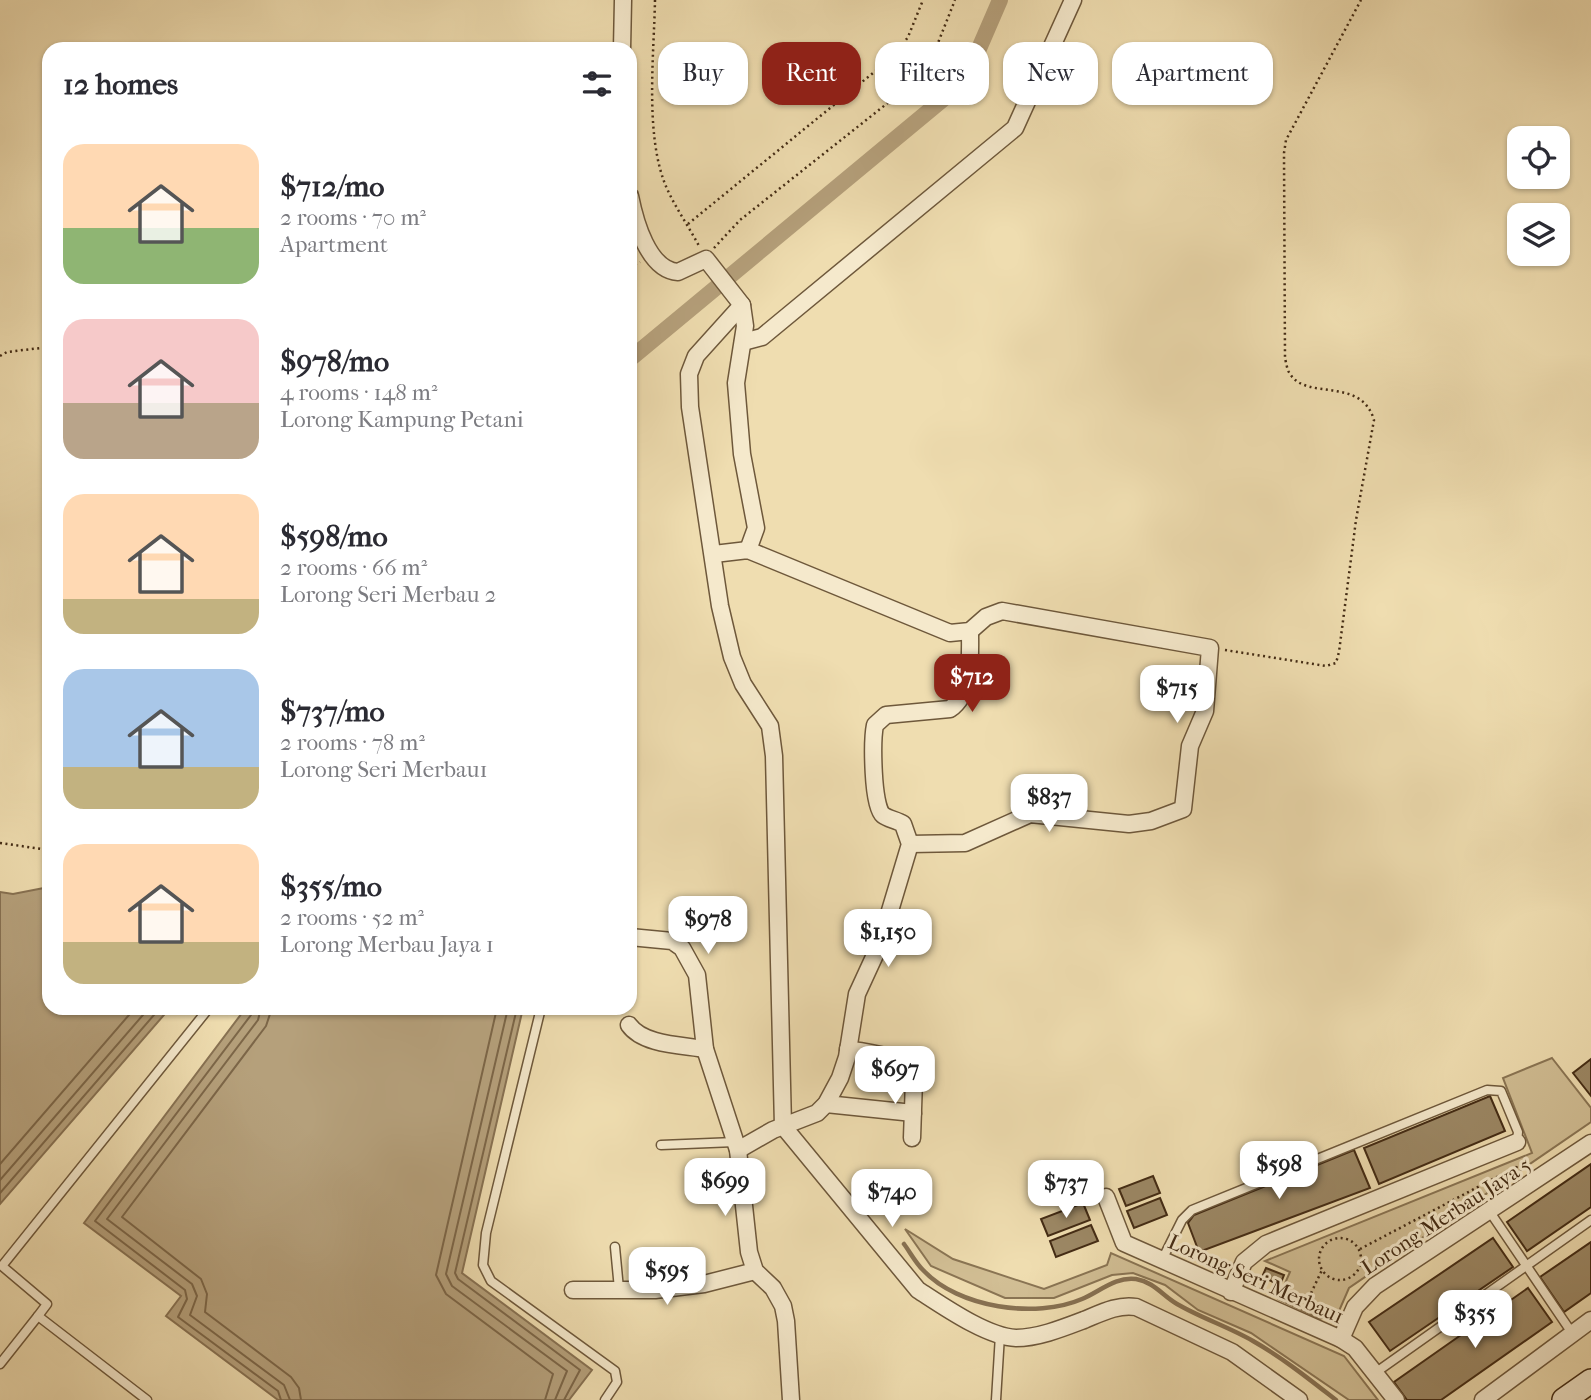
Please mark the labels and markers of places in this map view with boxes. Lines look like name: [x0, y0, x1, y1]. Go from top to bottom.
pin: $712: [931, 654, 1013, 714]
pin: $715: [1136, 666, 1218, 725]
pin: $837: [1008, 774, 1090, 834]
pin: $978: [667, 897, 749, 956]
pin: $1,150: [831, 909, 945, 969]
pin: $697: [854, 1046, 936, 1106]
pin: $598: [1238, 1142, 1320, 1201]
pin: $699: [684, 1158, 766, 1218]
pin: $737: [1025, 1160, 1107, 1220]
pin: $740: [851, 1170, 933, 1229]
pin: $595: [626, 1248, 708, 1307]
pin: $355: [1434, 1290, 1516, 1350]

